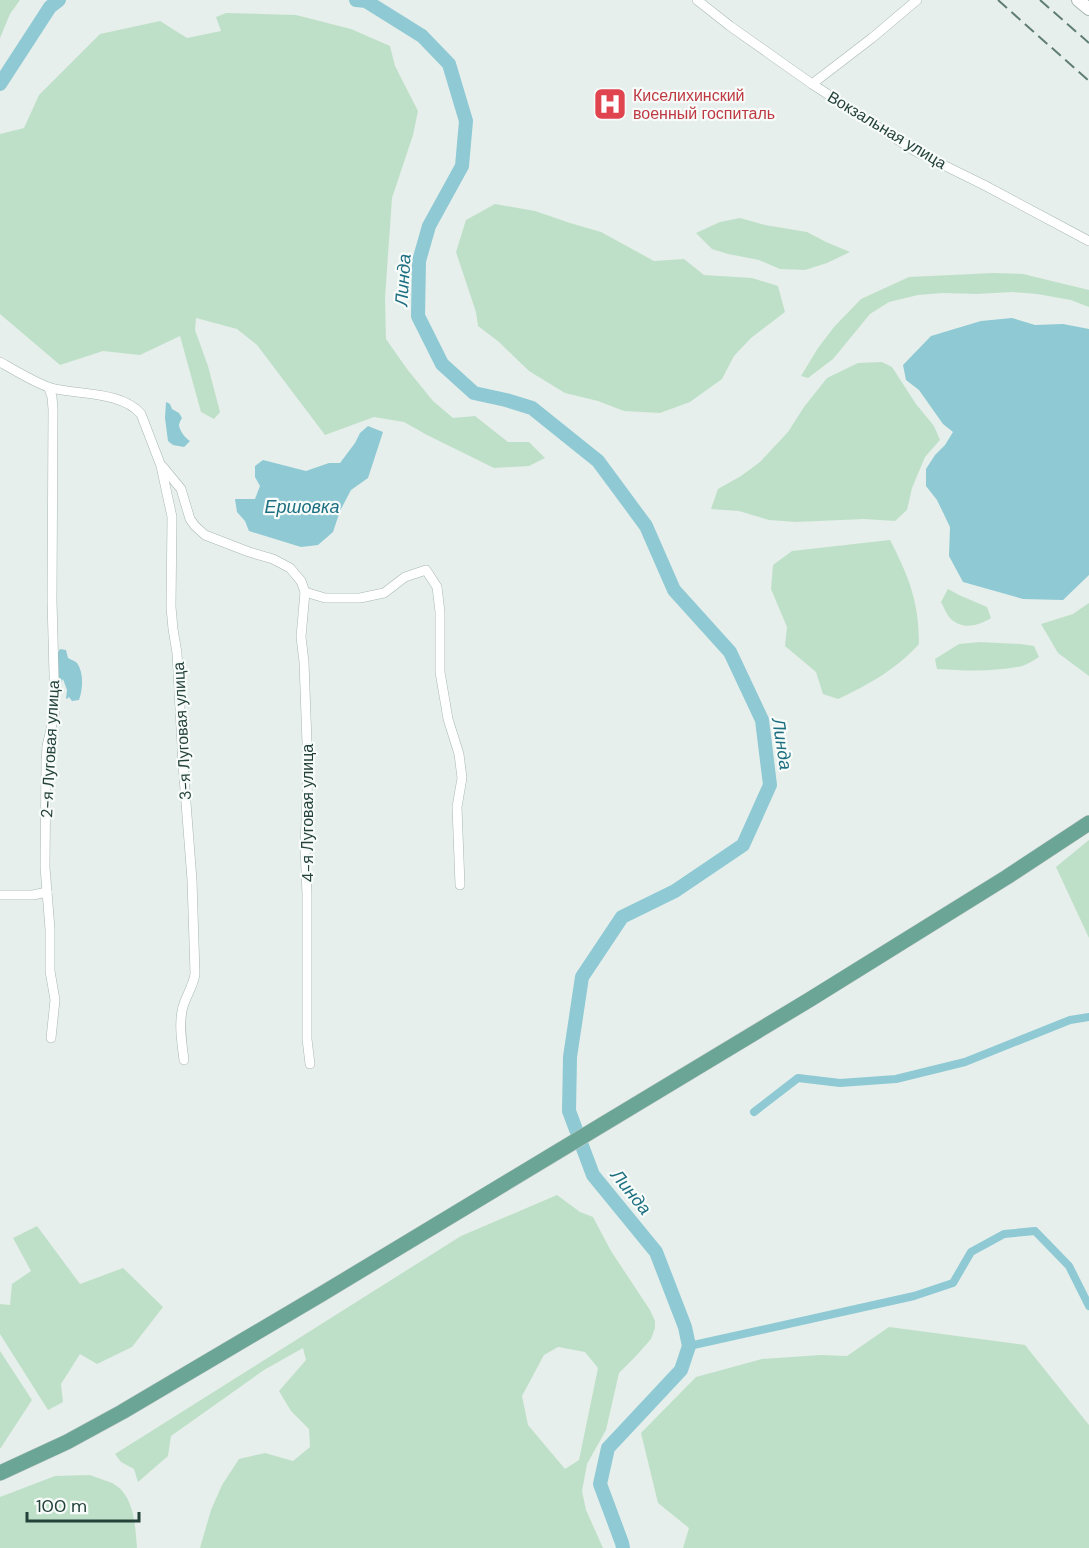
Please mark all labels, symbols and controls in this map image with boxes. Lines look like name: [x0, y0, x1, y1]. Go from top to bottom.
place label: Киселихинский военный госпиталь: [633, 85, 775, 124]
hospital icon: Киселихинский военный госпиталь: [592, 86, 628, 122]
street label: Вокзальная улица: [824, 86, 950, 174]
water label: Линда: [389, 253, 417, 308]
water label: Ершовка: [265, 495, 339, 519]
street label: 3-я Луговая улица: [168, 661, 196, 801]
street label: 2-я Луговая улица: [36, 679, 64, 818]
water label: Линда: [766, 715, 798, 772]
street label: 4-я Луговая улица: [297, 744, 318, 882]
water label: Линда: [605, 1163, 657, 1220]
scale bar: [27, 1485, 140, 1523]
text: 100 m: [36, 1494, 87, 1518]

